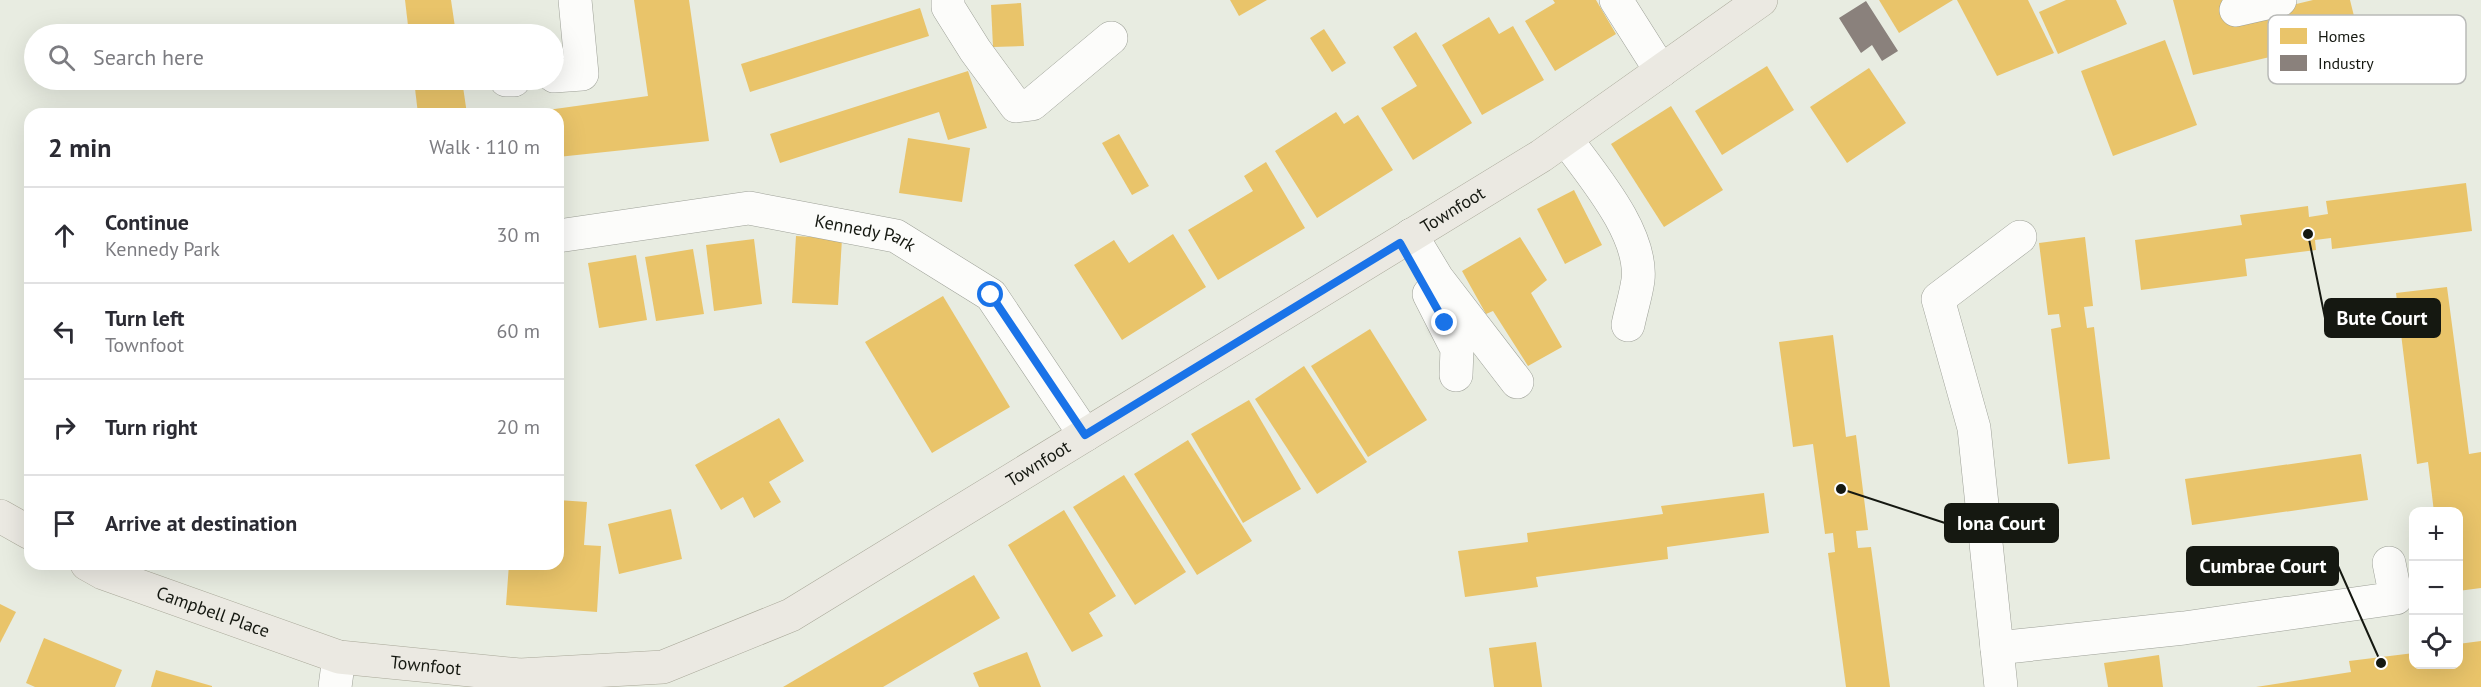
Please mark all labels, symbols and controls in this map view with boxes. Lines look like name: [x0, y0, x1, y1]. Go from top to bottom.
legend: [2268, 15, 2466, 84]
search box: [24, 24, 564, 90]
text: Homes: [2318, 26, 2365, 46]
icon: search: [45, 41, 78, 74]
text: Search here: [93, 43, 204, 71]
text: Industry: [2318, 53, 2374, 73]
text: 2 min: [48, 131, 111, 164]
text: Walk · 110 m: [429, 134, 540, 160]
street label: Townfoot: [1416, 181, 1489, 238]
text: Continue: [105, 208, 189, 236]
street label: Kennedy Park: [813, 209, 921, 257]
icon: ahead: [48, 219, 81, 252]
text: 30 m: [497, 222, 540, 248]
text: Kennedy Park: [105, 236, 220, 262]
route start: [977, 281, 1003, 307]
callout: Bute Court: [2325, 299, 2440, 337]
text: Turn left: [105, 304, 185, 332]
text: Bute Court: [2337, 305, 2428, 331]
route end: [1431, 309, 1457, 335]
icon: left: [48, 315, 81, 348]
text: 60 m: [497, 318, 540, 344]
text: Townfoot: [105, 332, 184, 358]
icon: right: [48, 411, 81, 444]
text: Turn right: [105, 413, 197, 441]
text: 20 m: [497, 414, 540, 440]
street label: Townfoot: [1002, 435, 1074, 492]
callout: Iona Court: [1945, 504, 2058, 542]
icon: arrive: [48, 507, 81, 540]
map controls: [2409, 507, 2463, 669]
button: +: [2409, 507, 2463, 561]
text: Arrive at destination: [105, 509, 297, 537]
text: Iona Court: [1957, 510, 2045, 536]
callout: Cumbrae Court: [2187, 547, 2338, 585]
text: Cumbrae Court: [2200, 553, 2327, 579]
button: −: [2409, 561, 2463, 615]
street label: Campbell Place: [153, 581, 273, 642]
button: locate: [2409, 615, 2463, 669]
street label: Townfoot: [389, 650, 462, 680]

